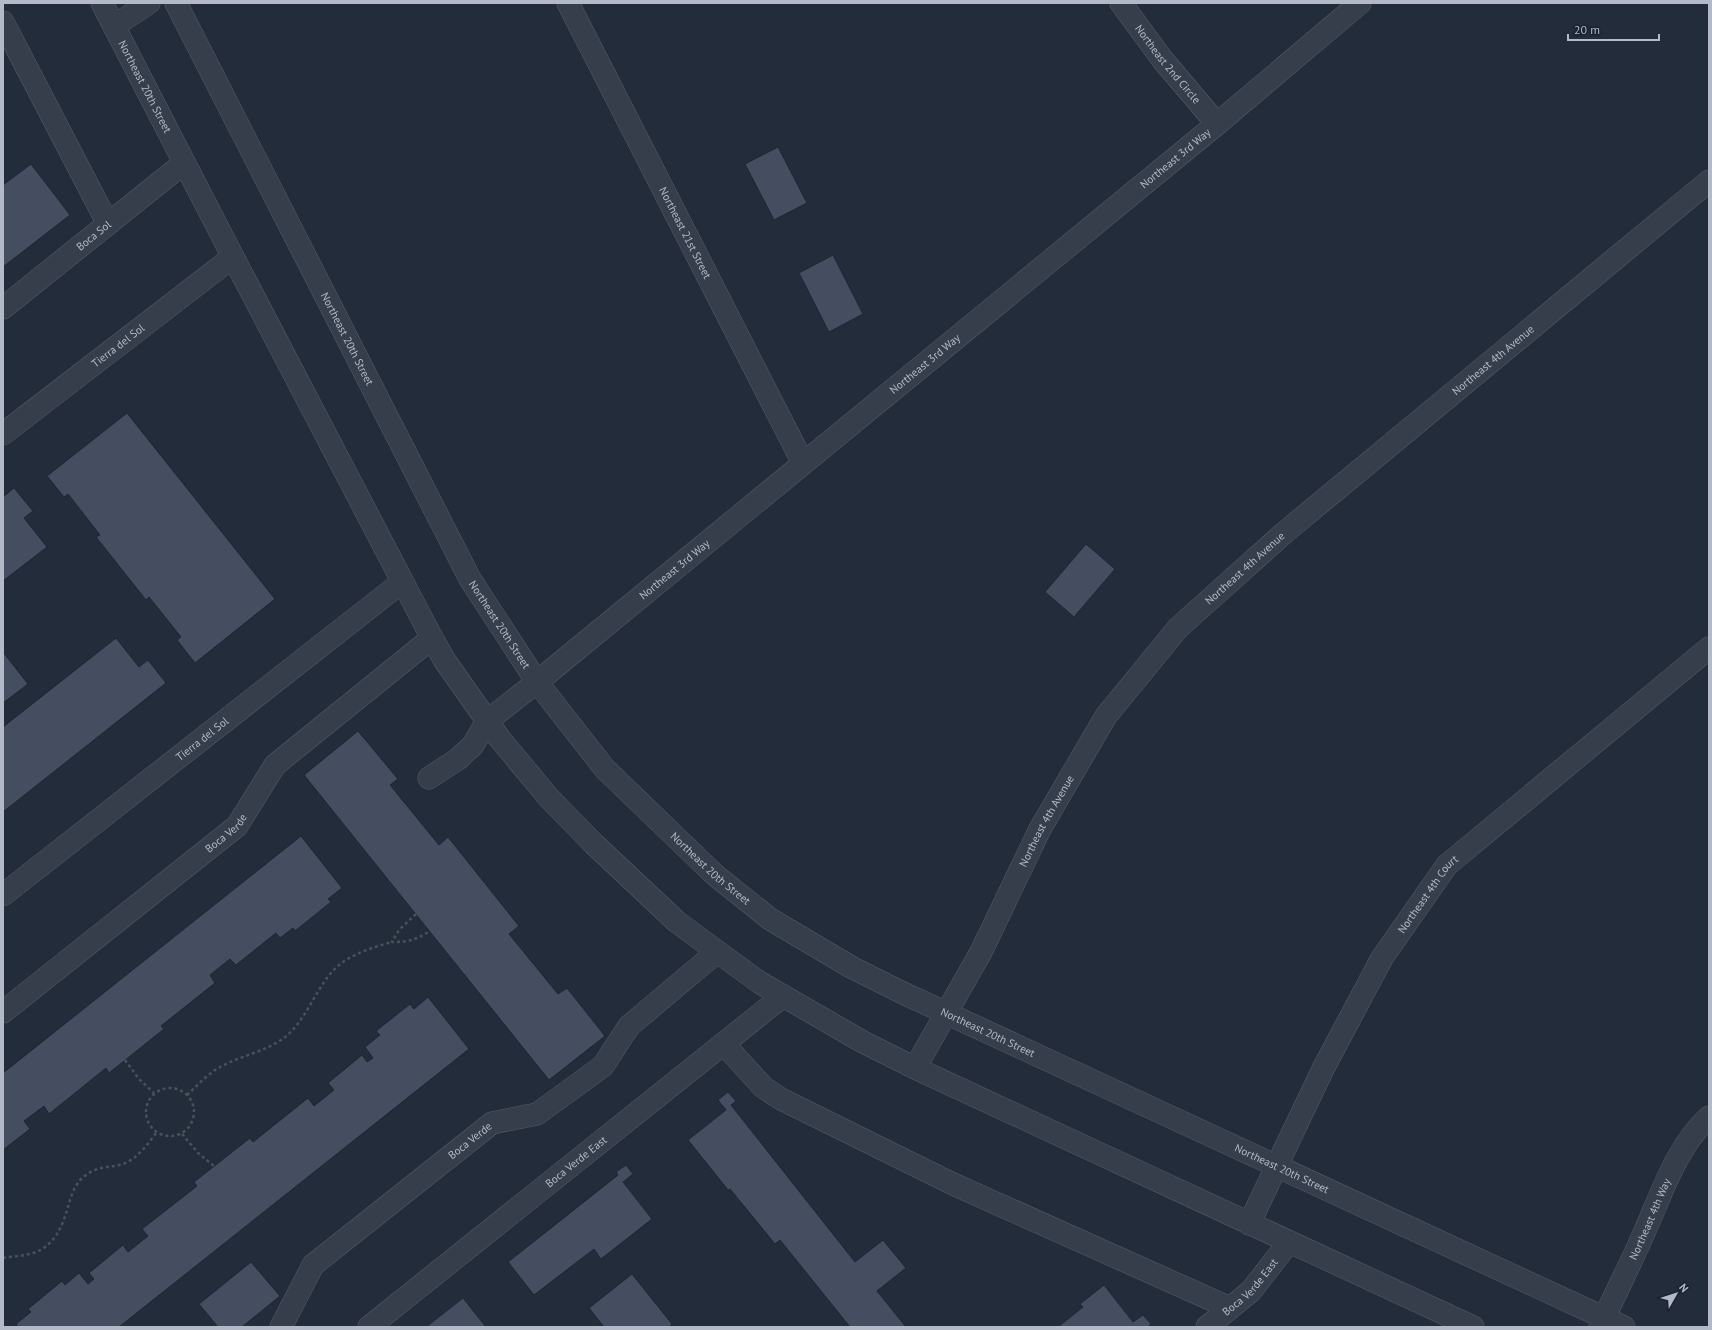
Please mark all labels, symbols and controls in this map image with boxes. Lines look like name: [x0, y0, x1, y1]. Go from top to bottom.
scale bar: [1568, 16, 1659, 42]
street label: Northeast 2nd Circle: [1132, 22, 1204, 107]
text: 20 m: [1574, 22, 1600, 37]
street label: Northeast 20th Street: [115, 38, 175, 135]
street label: Northeast 3rd Way: [1137, 125, 1214, 191]
street label: Northeast 21st Street: [656, 185, 715, 281]
street label: Boca Sol: [73, 217, 114, 254]
street label: Northeast 20th Street: [318, 290, 377, 388]
street label: Tierra del Sol: [89, 320, 148, 370]
street label: Northeast 4th Avenue: [1449, 322, 1537, 398]
street label: Northeast 3rd Way: [887, 330, 964, 397]
street label: Northeast 4th Avenue: [1202, 529, 1288, 608]
street label: Northeast 3rd Way: [636, 536, 713, 602]
street label: Northeast 20th Street: [466, 578, 534, 671]
street label: Tierra del Sol: [173, 713, 232, 764]
street label: Northeast 4th Avenue: [1016, 772, 1077, 869]
street label: Boca Verde: [202, 811, 250, 856]
street label: Northeast 20th Street: [668, 829, 753, 908]
street label: Northeast 4th Court: [1394, 852, 1461, 936]
street label: Northeast 20th Street: [938, 1004, 1037, 1060]
street label: Boca Verde: [445, 1119, 495, 1162]
street label: Boca Verde East: [542, 1133, 610, 1190]
street label: Northeast 20th Street: [1232, 1141, 1331, 1196]
street label: Northeast 4th Way: [1626, 1175, 1674, 1262]
street label: Boca Verde East: [1219, 1255, 1281, 1319]
north arrow: [1656, 1274, 1696, 1314]
text: N: [1676, 1280, 1691, 1295]

